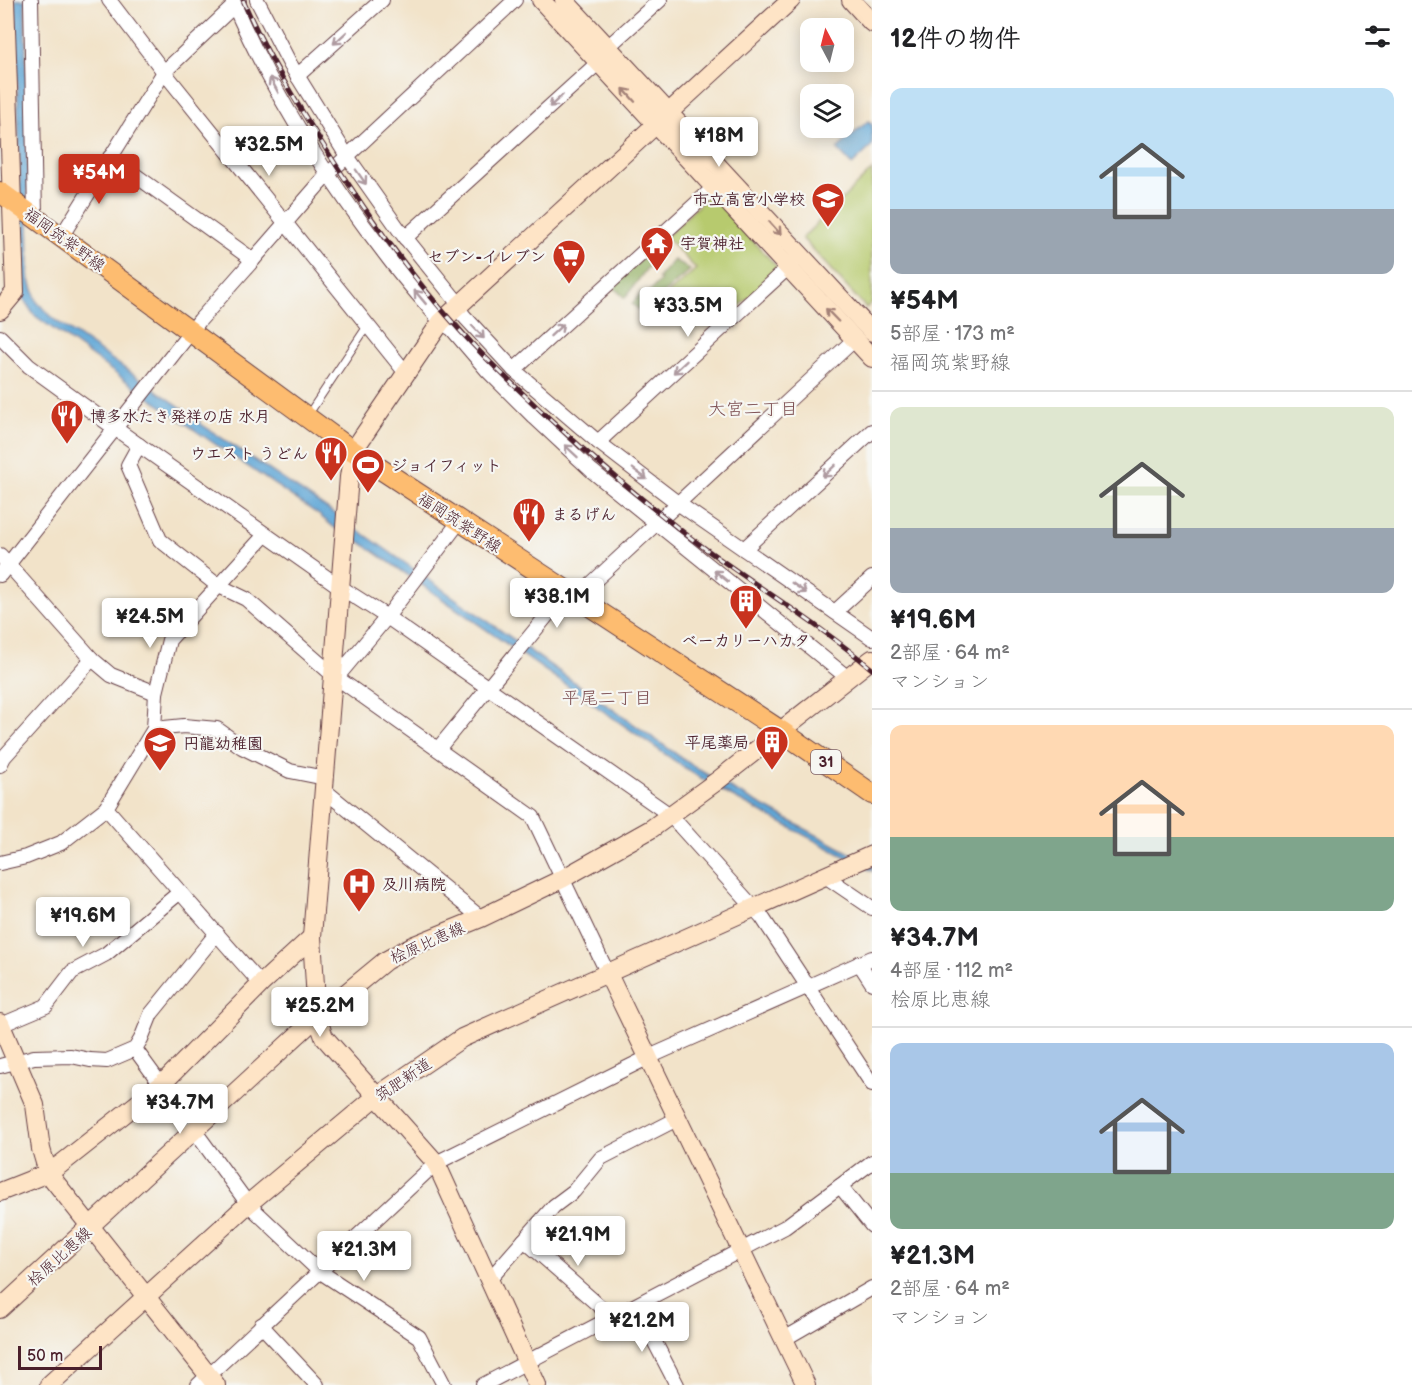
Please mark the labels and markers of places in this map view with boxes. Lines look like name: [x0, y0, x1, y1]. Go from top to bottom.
pin: ¥18M: [683, 117, 755, 168]
pin: ¥32.5M: [220, 126, 318, 177]
pin: ¥54M: [63, 154, 135, 205]
school or university icon: 市立高宮小学校: [810, 181, 846, 228]
place label: 市立高宮小学校: [693, 191, 805, 210]
temple icon: 宇賀神社: [639, 225, 675, 272]
place label: 宇賀神社: [680, 235, 744, 254]
supermarket icon: セブン-イレブン: [551, 238, 587, 285]
place label: セブン-イレブン: [427, 248, 546, 267]
pin: ¥33.5M: [639, 287, 737, 338]
restaurant icon: 博多水たき発祥の店 水月: [49, 398, 85, 445]
place label: 博多水たき発祥の店 水月: [90, 408, 270, 427]
restaurant icon: ウエスト うどん: [313, 435, 349, 482]
place label: ウエスト うどん: [190, 445, 308, 464]
sports icon: ジョイフィット: [350, 447, 386, 494]
place label: ジョイフィット: [391, 457, 502, 476]
restaurant icon: まるげん: [511, 496, 547, 543]
place label: まるげん: [552, 506, 616, 525]
pin: ¥38.1M: [508, 578, 606, 629]
building icon: ベーカリーハカタ: [728, 583, 764, 630]
pin: ¥24.5M: [101, 598, 199, 649]
place label: ベーカリーハカタ: [682, 632, 810, 651]
building icon: 平尾薬局: [754, 724, 790, 771]
school or university icon: 円龍幼稚園: [142, 725, 178, 772]
place label: 平尾薬局: [685, 734, 749, 753]
place label: 円龍幼稚園: [183, 735, 263, 754]
hospital icon: 及川病院: [341, 866, 377, 913]
place label: 及川病院: [382, 876, 446, 895]
pin: ¥19.6M: [34, 897, 132, 948]
pin: ¥25.2M: [271, 987, 369, 1038]
pin: ¥34.7M: [131, 1084, 229, 1135]
pin: ¥21.9M: [529, 1216, 627, 1267]
pin: ¥21.3M: [315, 1231, 413, 1282]
pin: ¥21.2M: [593, 1302, 691, 1353]

